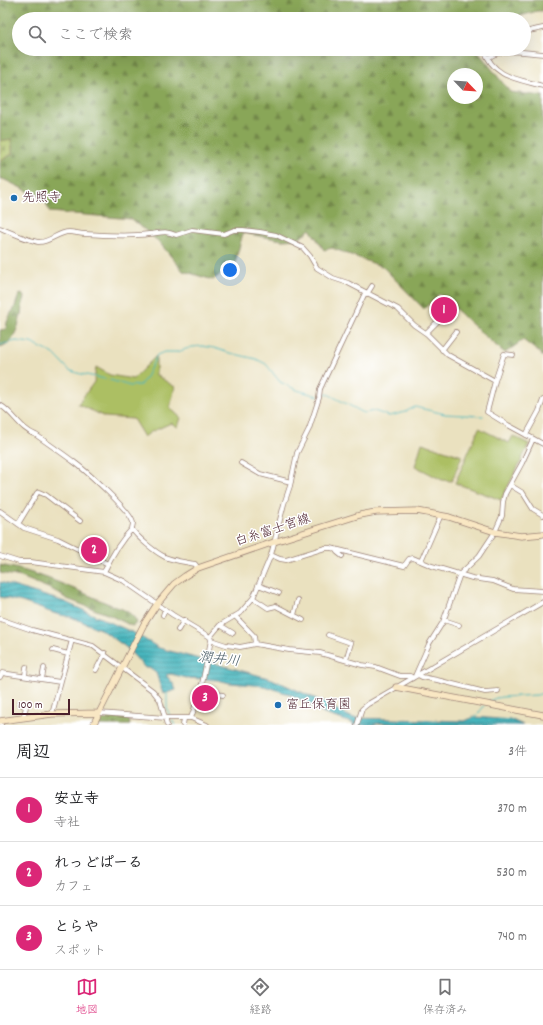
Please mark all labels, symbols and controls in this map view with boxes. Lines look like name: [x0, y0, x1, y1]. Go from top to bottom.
search box: [12, 12, 531, 56]
icon: search: [26, 23, 48, 45]
text: ここで検索: [58, 25, 133, 47]
north arrow: [447, 68, 483, 104]
place label: 先照寺: [22, 189, 61, 208]
marker: 先照寺: [9, 193, 19, 203]
your location: [220, 260, 240, 280]
pin: 1: [431, 295, 457, 325]
street label: 白糸富士宮線: [233, 510, 314, 552]
pin: 2: [81, 535, 107, 565]
water label: 潤井川: [197, 648, 241, 672]
pin: 3: [192, 683, 218, 713]
place label: 富丘保育園: [286, 696, 351, 715]
scale bar: [12, 697, 70, 716]
text: 100 m: [18, 698, 42, 714]
marker: 富丘保育園: [273, 700, 283, 710]
text: 周辺: [16, 742, 50, 766]
text: 3件: [508, 743, 527, 762]
text: 安立寺: [54, 789, 99, 811]
text: 1: [28, 800, 30, 819]
text: 370 m: [497, 800, 527, 819]
text: 寺社: [54, 814, 80, 833]
text: れっどぱーる: [54, 853, 143, 875]
text: 2: [26, 864, 32, 883]
text: 530 m: [496, 864, 527, 883]
text: カフェ: [54, 878, 93, 897]
text: とらや: [54, 917, 99, 939]
text: 3: [26, 928, 32, 947]
text: 740 m: [498, 928, 527, 947]
text: スポット: [54, 942, 106, 961]
tab: 地図: [76, 976, 98, 1019]
tab: 経路: [249, 976, 271, 1019]
tab: 保存済み: [423, 976, 467, 1019]

